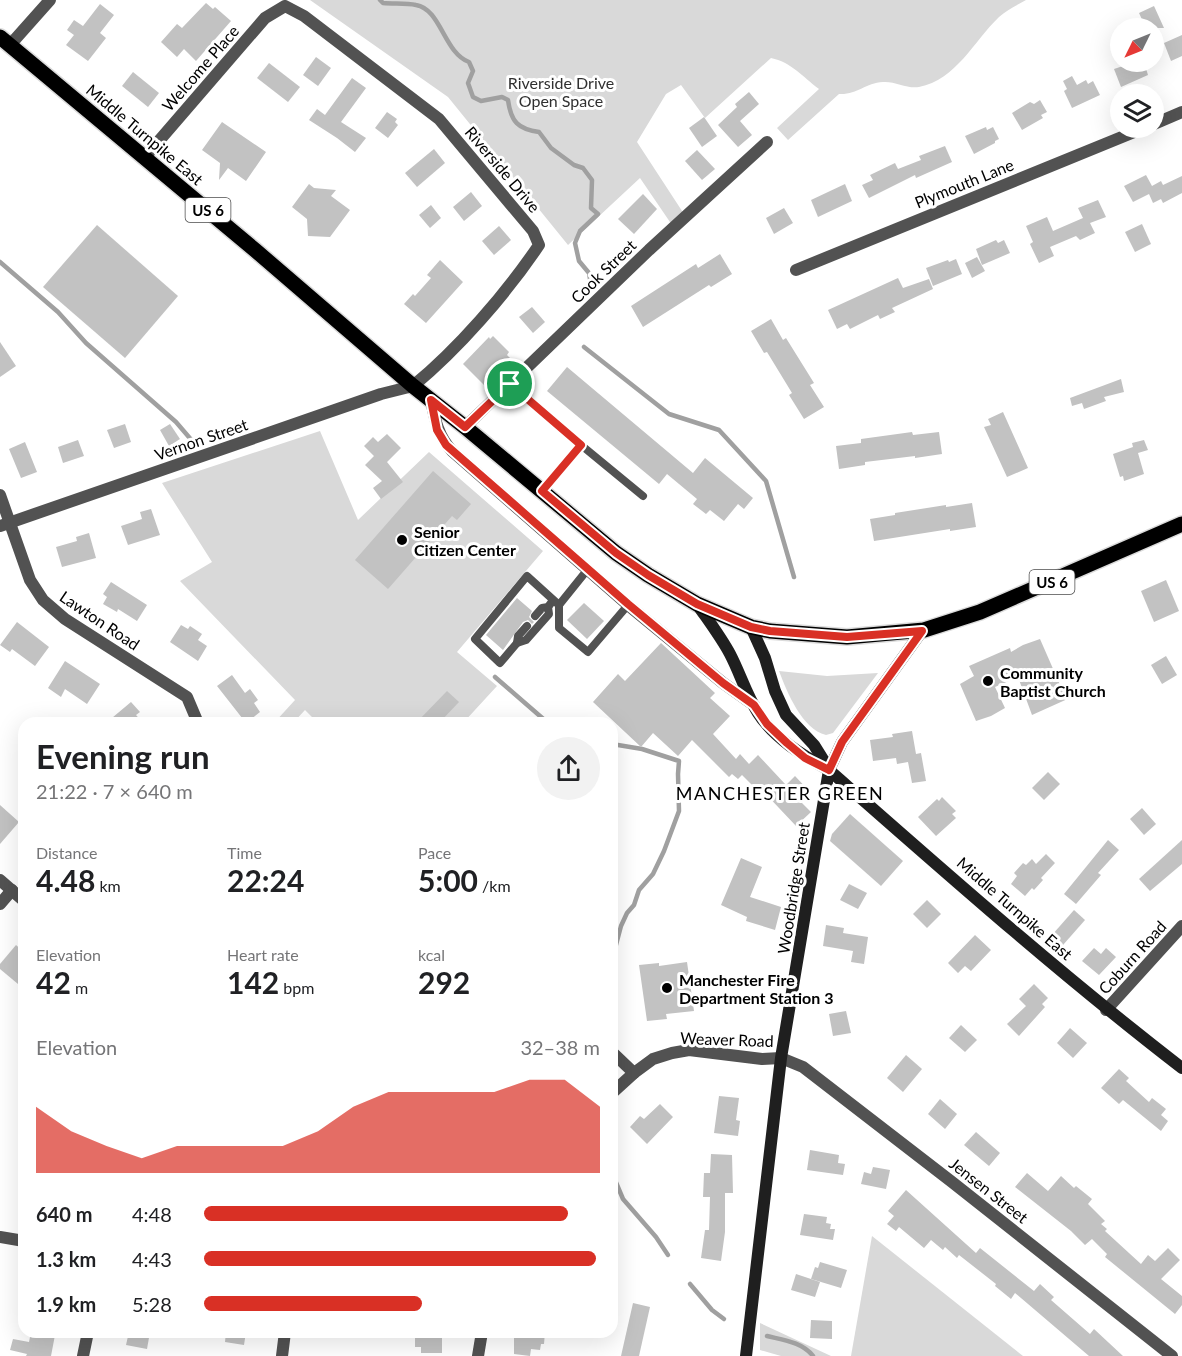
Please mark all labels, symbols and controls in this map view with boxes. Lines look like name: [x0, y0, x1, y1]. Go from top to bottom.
north arrow: [1110, 18, 1164, 72]
map controls: [1110, 18, 1164, 138]
street label: Welcome Place: [158, 21, 242, 115]
park label: Riverside Drive Open Space: [508, 73, 614, 110]
street label: Middle Turnpike East: [83, 80, 207, 189]
button: layers: [1110, 84, 1164, 138]
street label: Riverside Drive: [462, 122, 544, 216]
street label: Plymouth Lane: [912, 155, 1016, 211]
road number: US 6: [186, 198, 230, 222]
street label: Cook Street: [567, 235, 640, 307]
pin: [484, 358, 535, 409]
icon: arrive: [493, 367, 526, 400]
street label: Vernon Street: [152, 414, 250, 464]
place label: Senior Citizen Center: [414, 522, 516, 559]
marker: Senior Citizen Center: [395, 533, 409, 547]
road number: US 6: [1030, 570, 1074, 594]
street label: Lawton Road: [57, 586, 143, 654]
place label: Community Baptist Church: [1000, 663, 1106, 700]
marker: Community Baptist Church: [981, 674, 995, 688]
text: Evening run: [36, 736, 210, 776]
button: share: [537, 737, 600, 800]
text: 21:22 · 7 × 640 m: [36, 779, 193, 803]
district label: MANCHESTER GREEN: [676, 782, 884, 804]
street label: Woodbridge Street: [773, 820, 813, 955]
text: Distance: [36, 843, 97, 862]
text: Time: [227, 843, 262, 862]
text: Pace: [418, 843, 451, 862]
street label: Middle Turnpike East: [953, 853, 1077, 963]
text: 4.48: [36, 862, 95, 898]
text: 22:24: [227, 862, 304, 898]
text: 5:00: [418, 862, 478, 898]
text: km: [95, 876, 121, 895]
text: /km: [478, 876, 511, 895]
street label: Coburn Road: [1094, 917, 1170, 997]
text: Elevation: [36, 945, 101, 964]
text: Heart rate: [227, 945, 299, 964]
text: kcal: [418, 945, 445, 964]
text: 42: [36, 964, 71, 1000]
text: 142: [227, 964, 279, 1000]
text: 292: [418, 964, 470, 1000]
place label: Manchester Fire Department Station 3: [679, 970, 834, 1007]
text: m: [71, 978, 88, 997]
text: bpm: [279, 978, 314, 997]
marker: Manchester Fire Department Station 3: [660, 981, 674, 995]
street label: Weaver Road: [680, 1028, 774, 1050]
text: Elevation: [36, 1035, 117, 1059]
text: 32–38 m: [520, 1035, 600, 1059]
street label: Jensen Street: [946, 1153, 1032, 1227]
text: 640 m: [36, 1202, 92, 1226]
text: 4:48: [132, 1202, 172, 1226]
text: 1.3 km: [36, 1247, 96, 1271]
text: 4:43: [132, 1247, 172, 1271]
text: 1.9 km: [36, 1292, 96, 1316]
text: 5:28: [132, 1292, 172, 1316]

